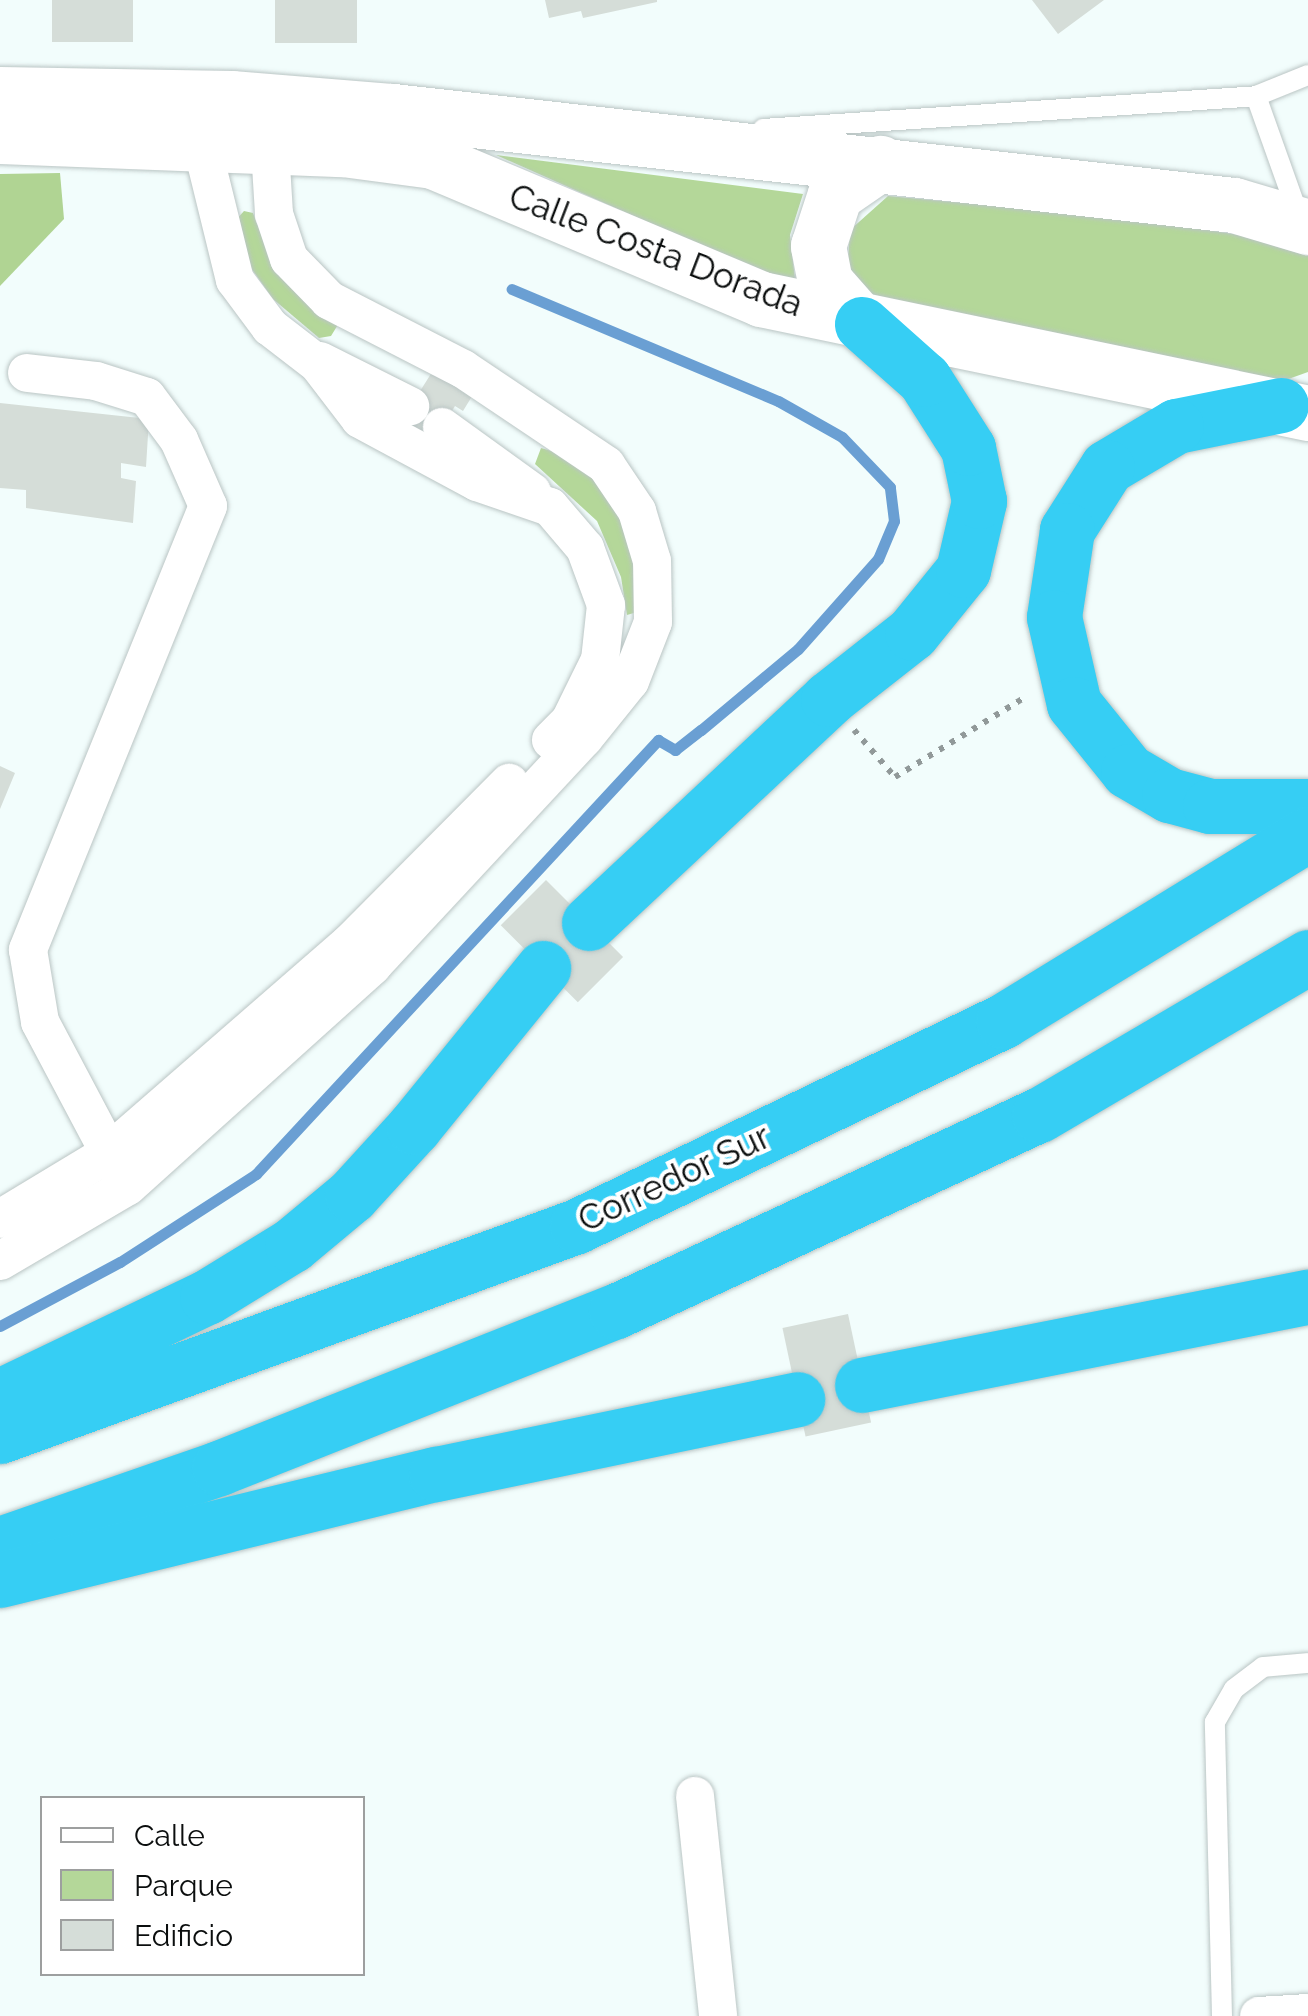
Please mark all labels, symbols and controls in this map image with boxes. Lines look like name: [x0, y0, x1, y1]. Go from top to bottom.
street label: Calle Costa Dorada: [503, 175, 809, 325]
street label: Corredor Sur: [571, 1115, 777, 1241]
legend: [40, 1796, 365, 1976]
text: Calle: [134, 1818, 205, 1853]
text: Parque: [134, 1868, 233, 1903]
text: Edificio: [134, 1918, 233, 1953]

